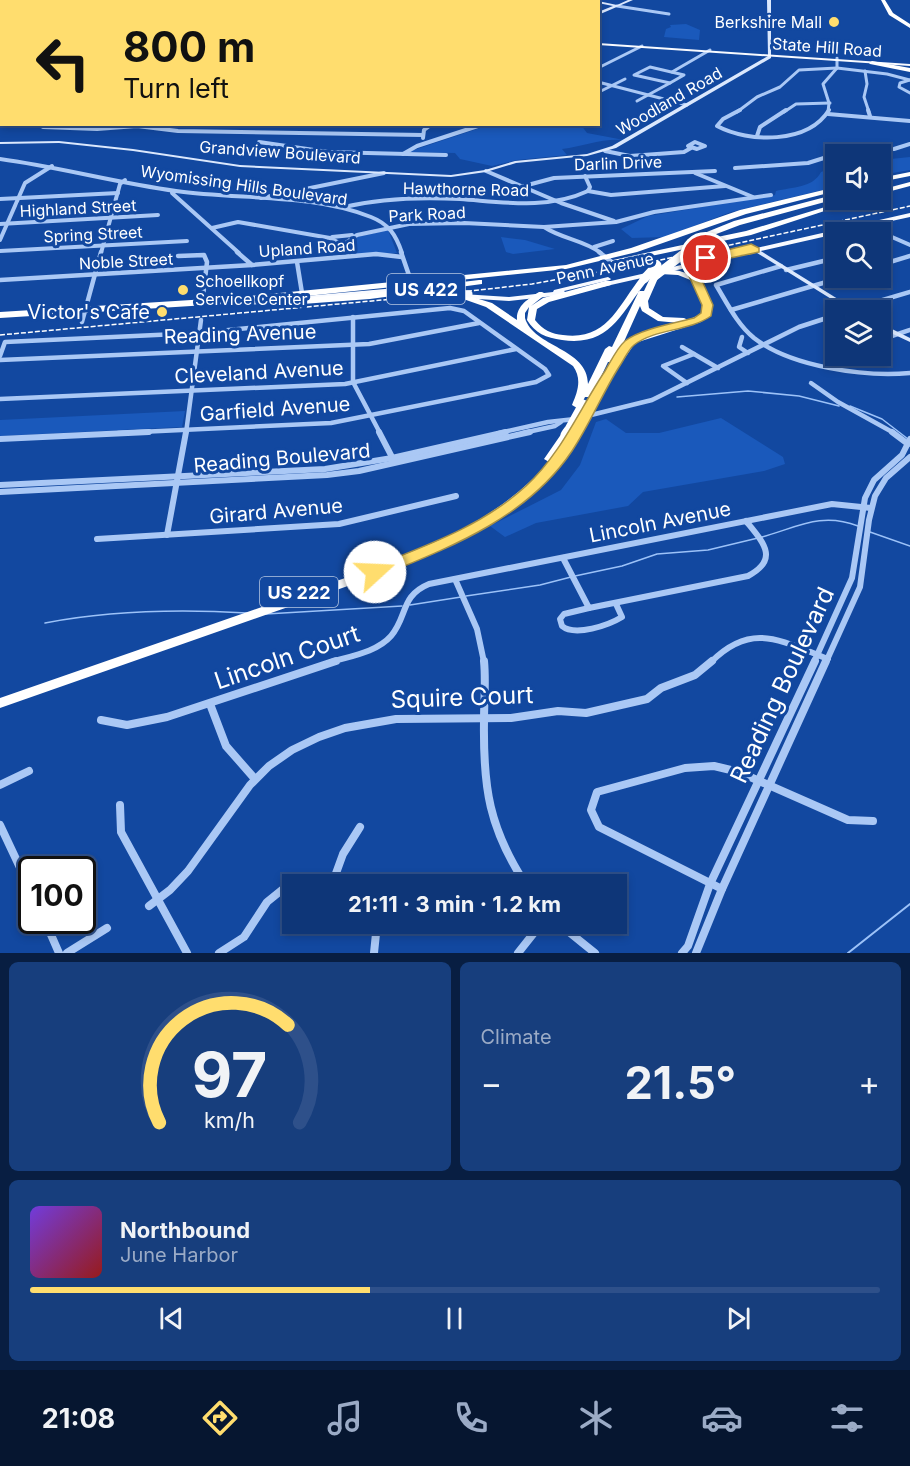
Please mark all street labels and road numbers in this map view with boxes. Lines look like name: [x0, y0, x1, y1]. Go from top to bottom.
street label: State Hill Road: [771, 33, 883, 61]
street label: Woodland Road: [612, 63, 726, 139]
street label: Grandview Boulevard: [199, 136, 361, 168]
street label: Darlin Drive: [574, 151, 662, 175]
street label: Wyomissing Hills Boulevard: [139, 161, 349, 209]
street label: Hawthorne Road: [403, 178, 529, 200]
street label: Highland Street: [19, 195, 137, 221]
street label: Park Road: [388, 202, 466, 226]
street label: Spring Street: [43, 221, 143, 247]
street label: Upland Road: [258, 235, 356, 261]
street label: Penn Avenue: [554, 248, 656, 288]
street label: Noble Street: [78, 249, 174, 273]
road number: US 422: [387, 274, 465, 304]
street label: Reading Avenue: [163, 319, 317, 349]
street label: Cleveland Avenue: [174, 356, 344, 388]
street label: Garfield Avenue: [199, 392, 351, 426]
street label: Reading Boulevard: [193, 438, 371, 478]
street label: Girard Avenue: [208, 493, 344, 529]
street label: Lincoln Avenue: [587, 496, 733, 548]
road number: US 222: [260, 577, 338, 607]
street label: Reading Boulevard: [724, 582, 840, 788]
street label: Lincoln Court: [211, 619, 364, 695]
street label: Squire Court: [390, 680, 534, 714]

